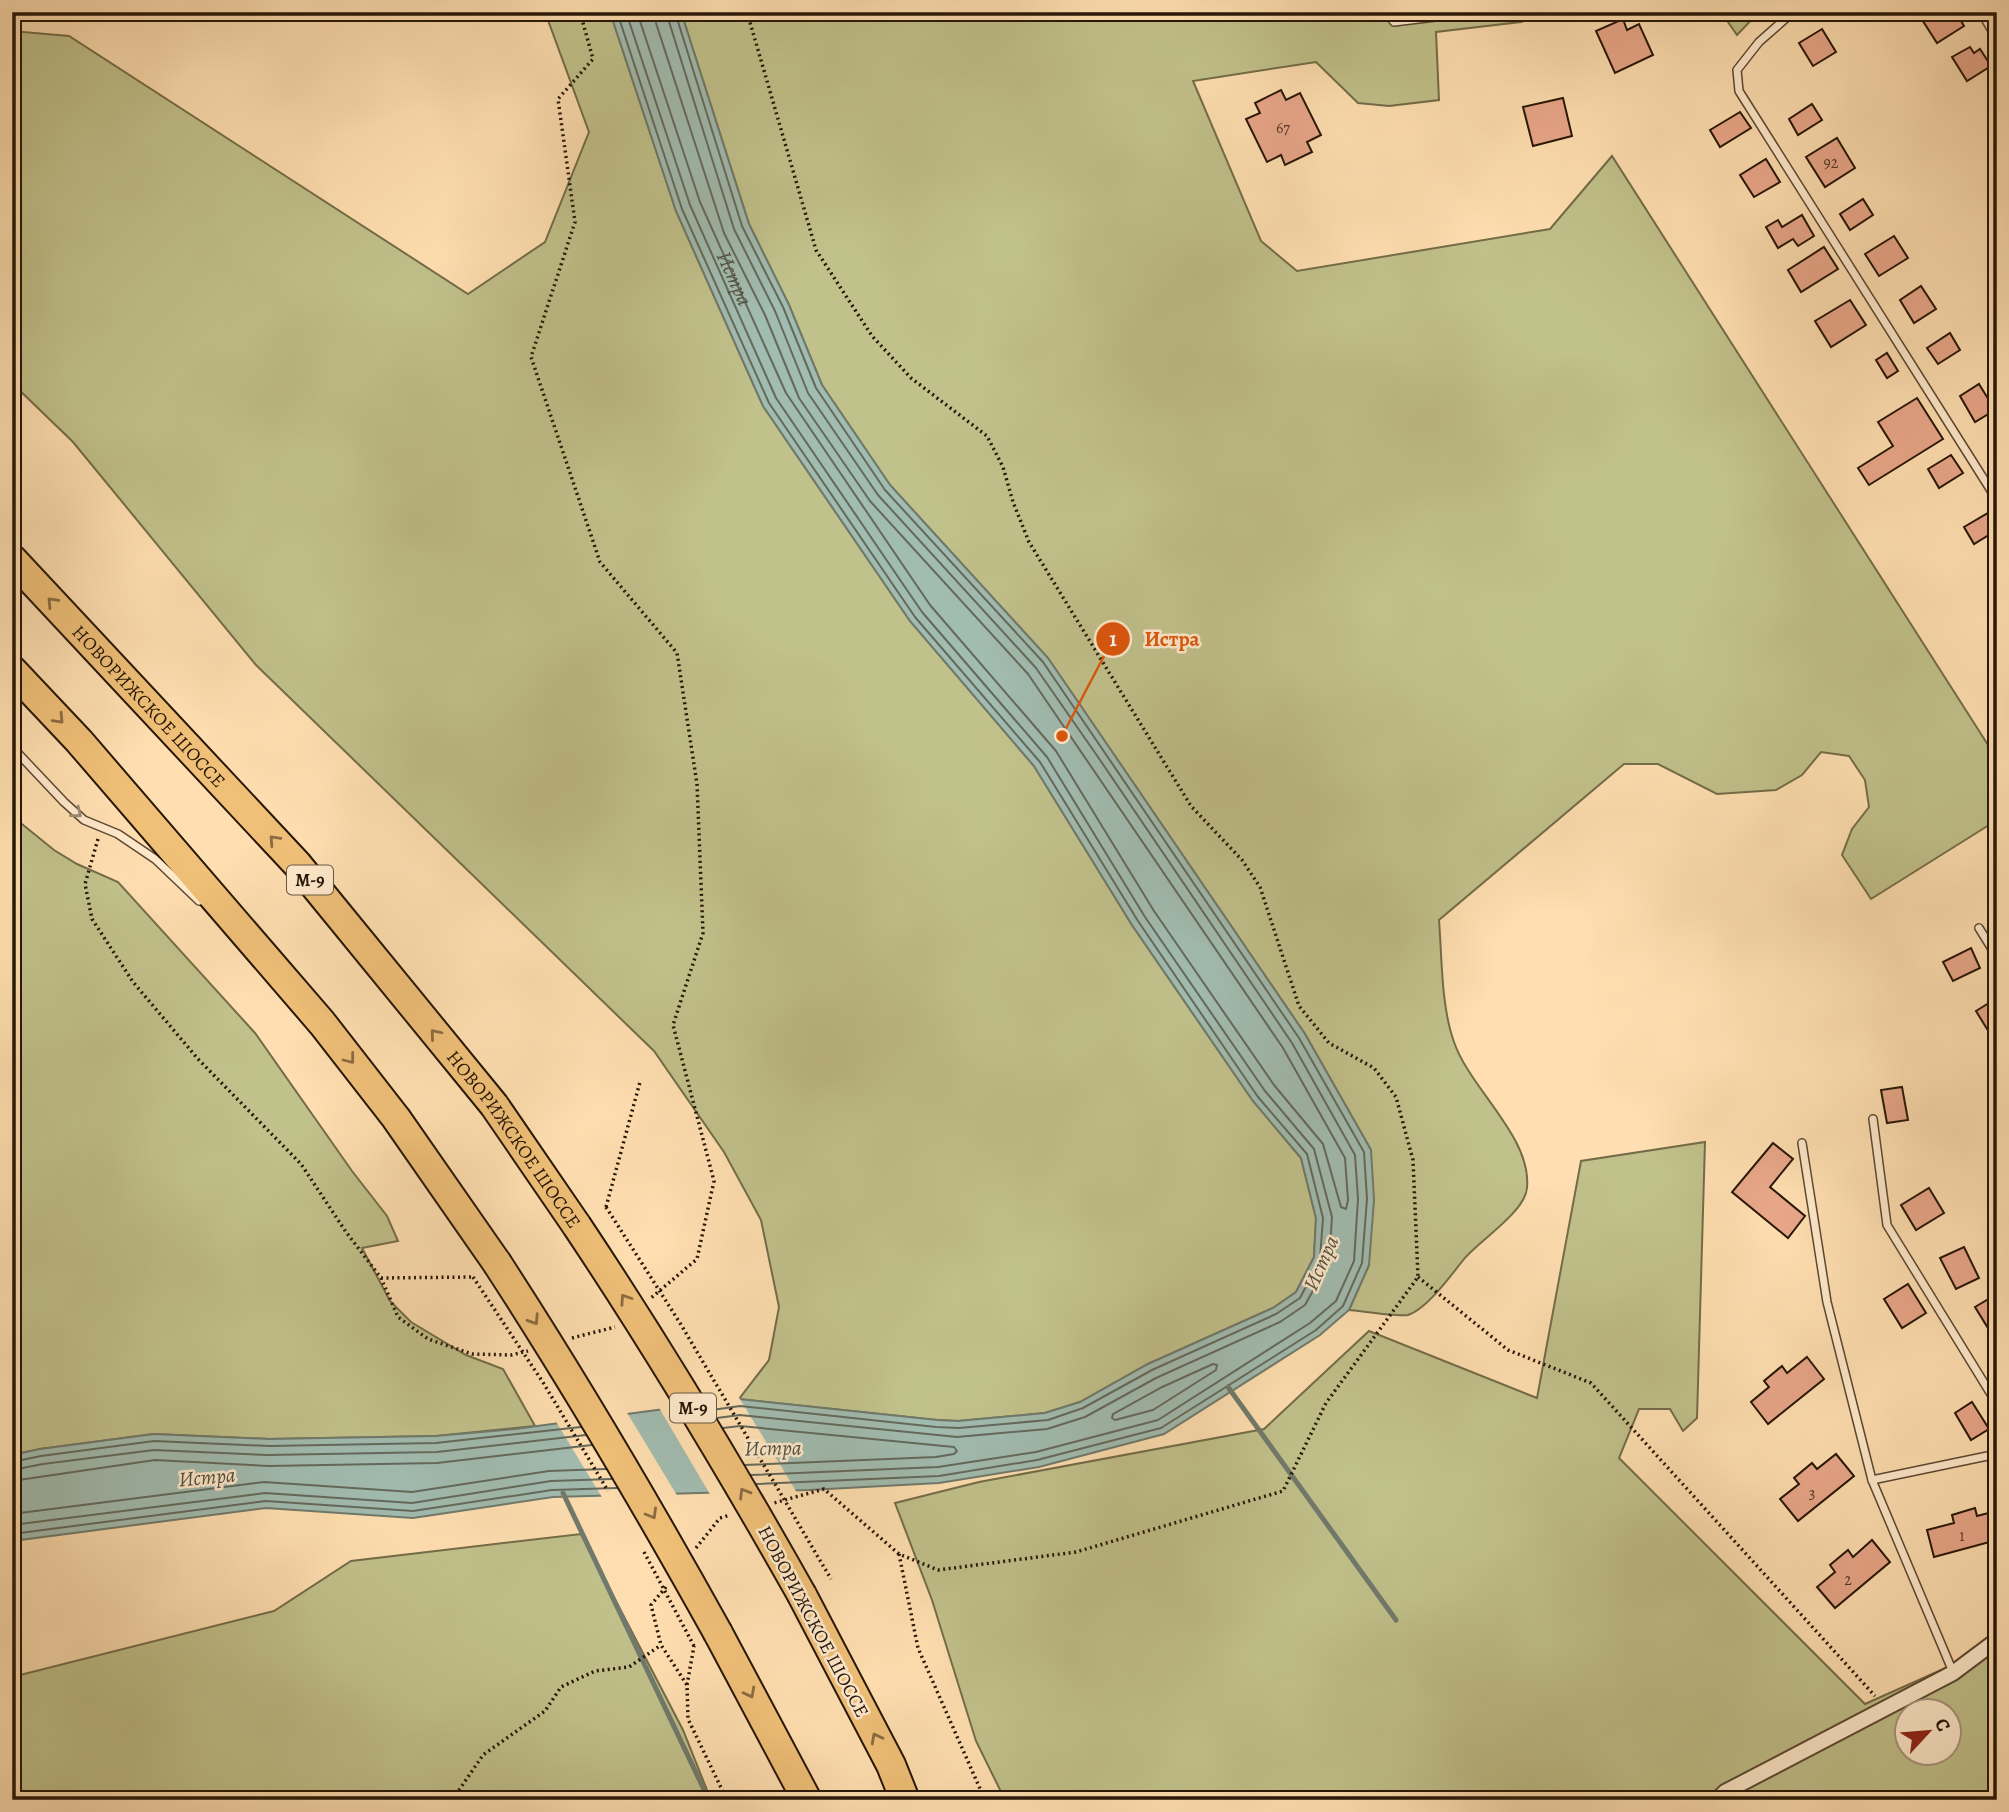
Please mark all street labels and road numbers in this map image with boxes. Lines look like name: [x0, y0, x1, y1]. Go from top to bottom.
street label: НОВОРИЖСКОЕ ШОССЕ: [66, 620, 231, 794]
road number: М-9: [287, 866, 333, 894]
street label: НОВОРИЖСКОЕ ШОССЕ: [440, 1045, 587, 1234]
road number: М-9: [670, 1394, 716, 1422]
street label: НОВОРИЖСКОЕ ШОССЕ: [751, 1521, 875, 1722]

